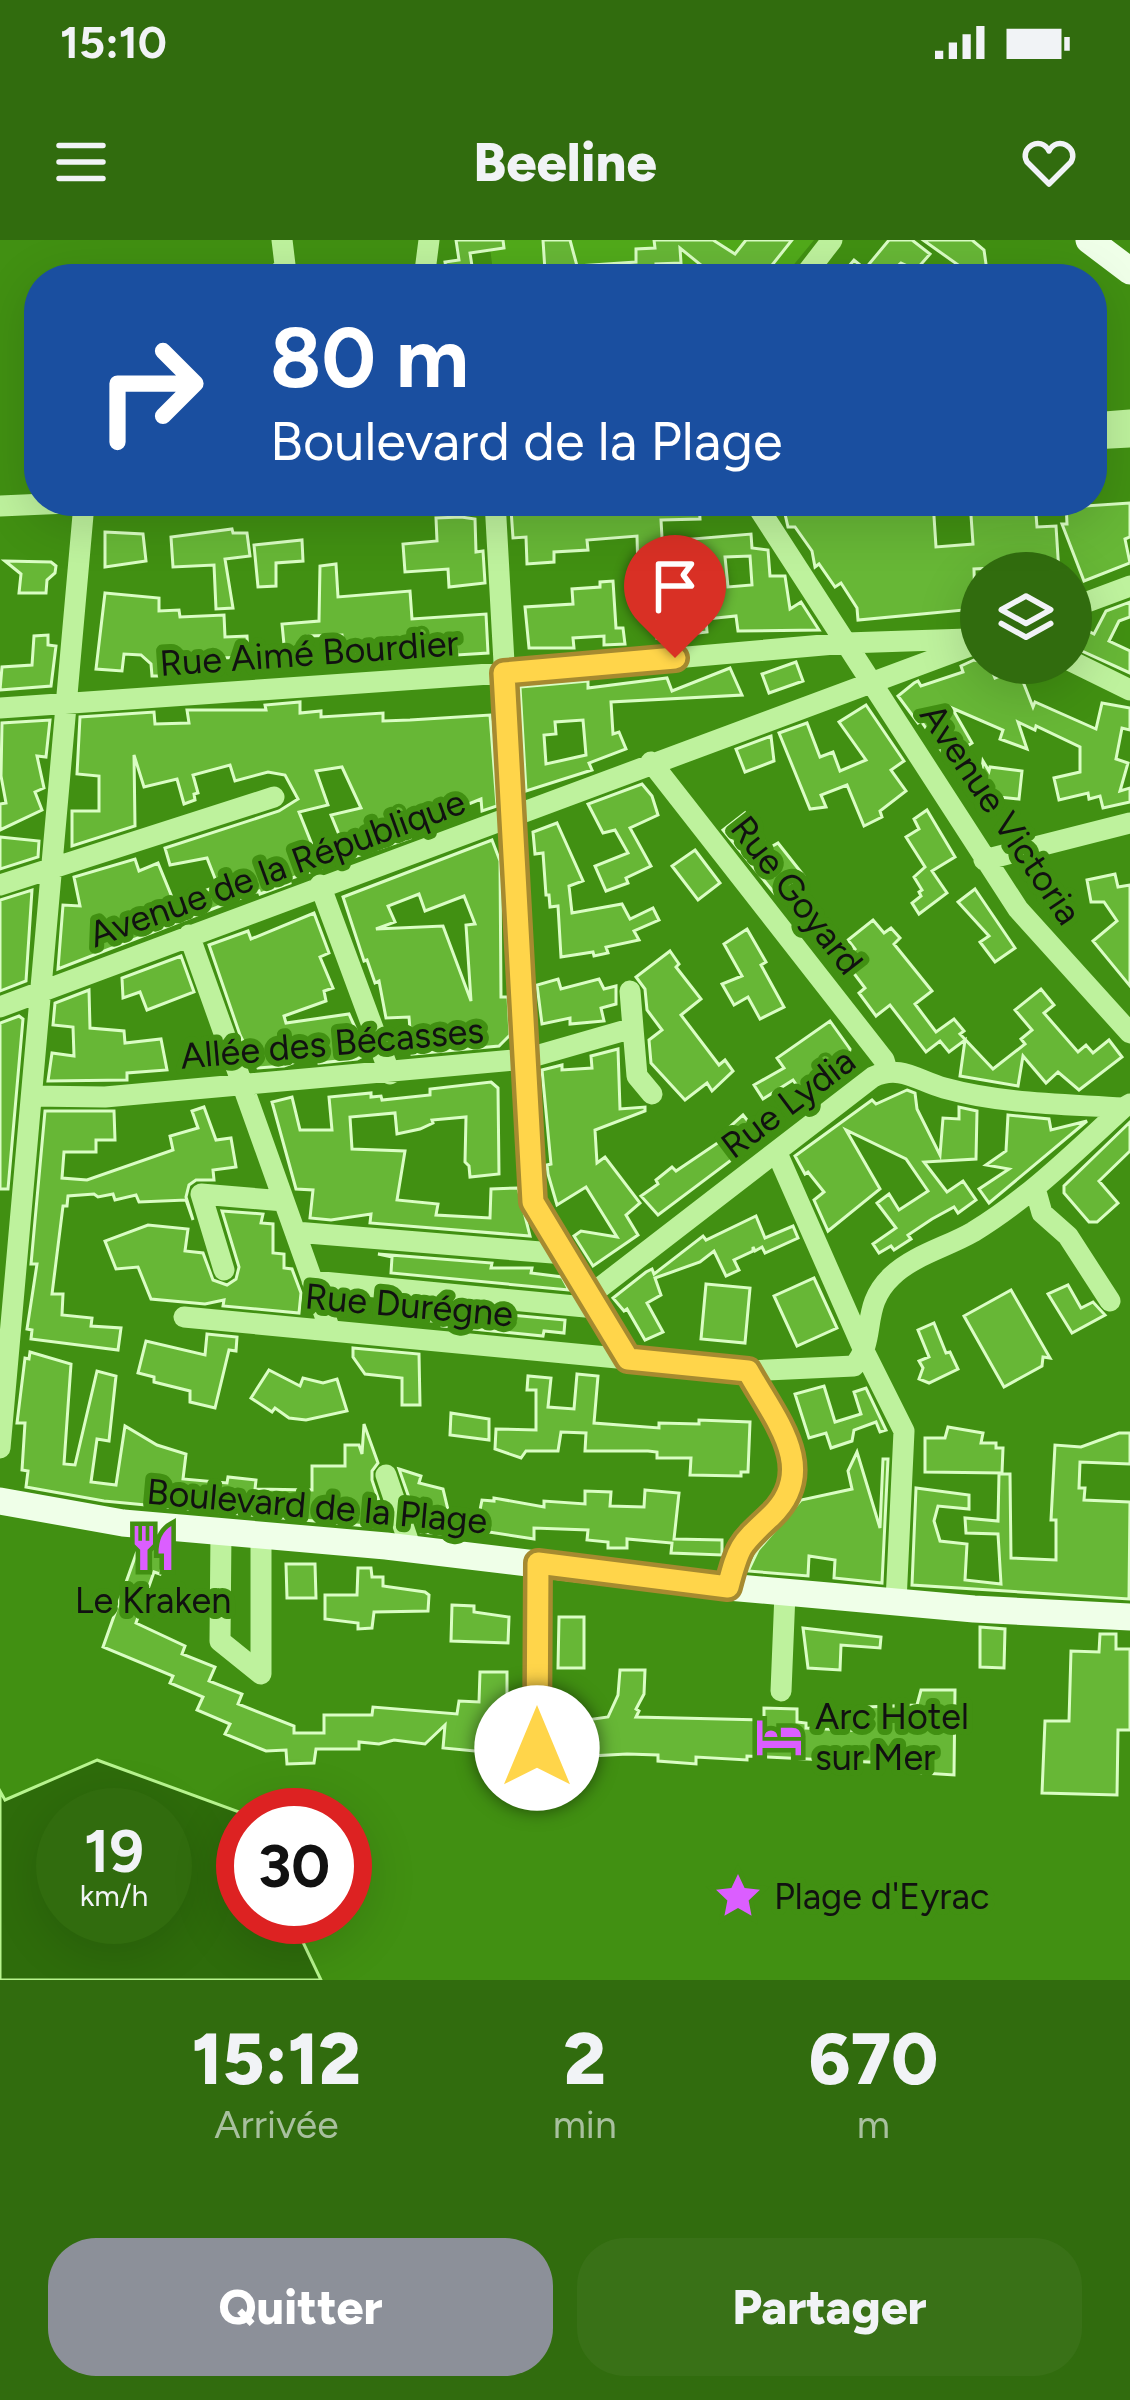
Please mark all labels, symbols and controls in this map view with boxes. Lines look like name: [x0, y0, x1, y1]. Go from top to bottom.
text: 15:10: [60, 15, 167, 69]
icon: menu: [48, 129, 114, 195]
icon: heart: [1016, 129, 1082, 195]
text: Beeline: [473, 130, 657, 195]
text: 80 m: [270, 307, 469, 408]
icon: right: [72, 312, 228, 468]
text: Boulevard de la Plage: [270, 409, 782, 474]
pin: [624, 535, 726, 658]
map controls: [960, 552, 1092, 684]
button: layers: [960, 552, 1092, 684]
icon: arrive: [642, 553, 708, 619]
street label: Rue Aimé Bourdier: [158, 621, 460, 685]
street label: Avenue Victoria: [911, 696, 1091, 932]
street label: Avenue de la République: [83, 780, 471, 956]
street label: Rue Goyard: [722, 807, 872, 983]
street label: Allée des Bécasses: [179, 1008, 485, 1078]
street label: Rue Lydia: [713, 1039, 863, 1167]
street label: Rue Durégne: [303, 1274, 515, 1336]
street label: Boulevard de la Plage: [145, 1470, 489, 1542]
restaurant icon: Le Kraken: [128, 1523, 178, 1573]
place label: Le Kraken: [75, 1579, 231, 1622]
position arrow: [474, 1685, 600, 1811]
place label: Arc Hotel sur Mer: [815, 1695, 969, 1779]
hotel icon: Arc Hotel sur Mer: [754, 1712, 804, 1762]
speed limit sign: 30: [216, 1788, 372, 1944]
text: 19: [84, 1815, 144, 1887]
place icon: Plage d'Eyrac: [713, 1871, 763, 1921]
place label: Plage d'Eyrac: [774, 1875, 989, 1918]
text: km/h: [80, 1877, 148, 1914]
text: 15:12: [192, 2016, 361, 2102]
text: 2: [563, 2016, 606, 2102]
text: 670: [808, 2016, 938, 2102]
text: Arrivée: [214, 2101, 338, 2148]
text: min: [553, 2101, 617, 2148]
text: m: [857, 2101, 890, 2148]
button: Quitter: [48, 2238, 553, 2376]
button: Partager: [577, 2238, 1082, 2376]

